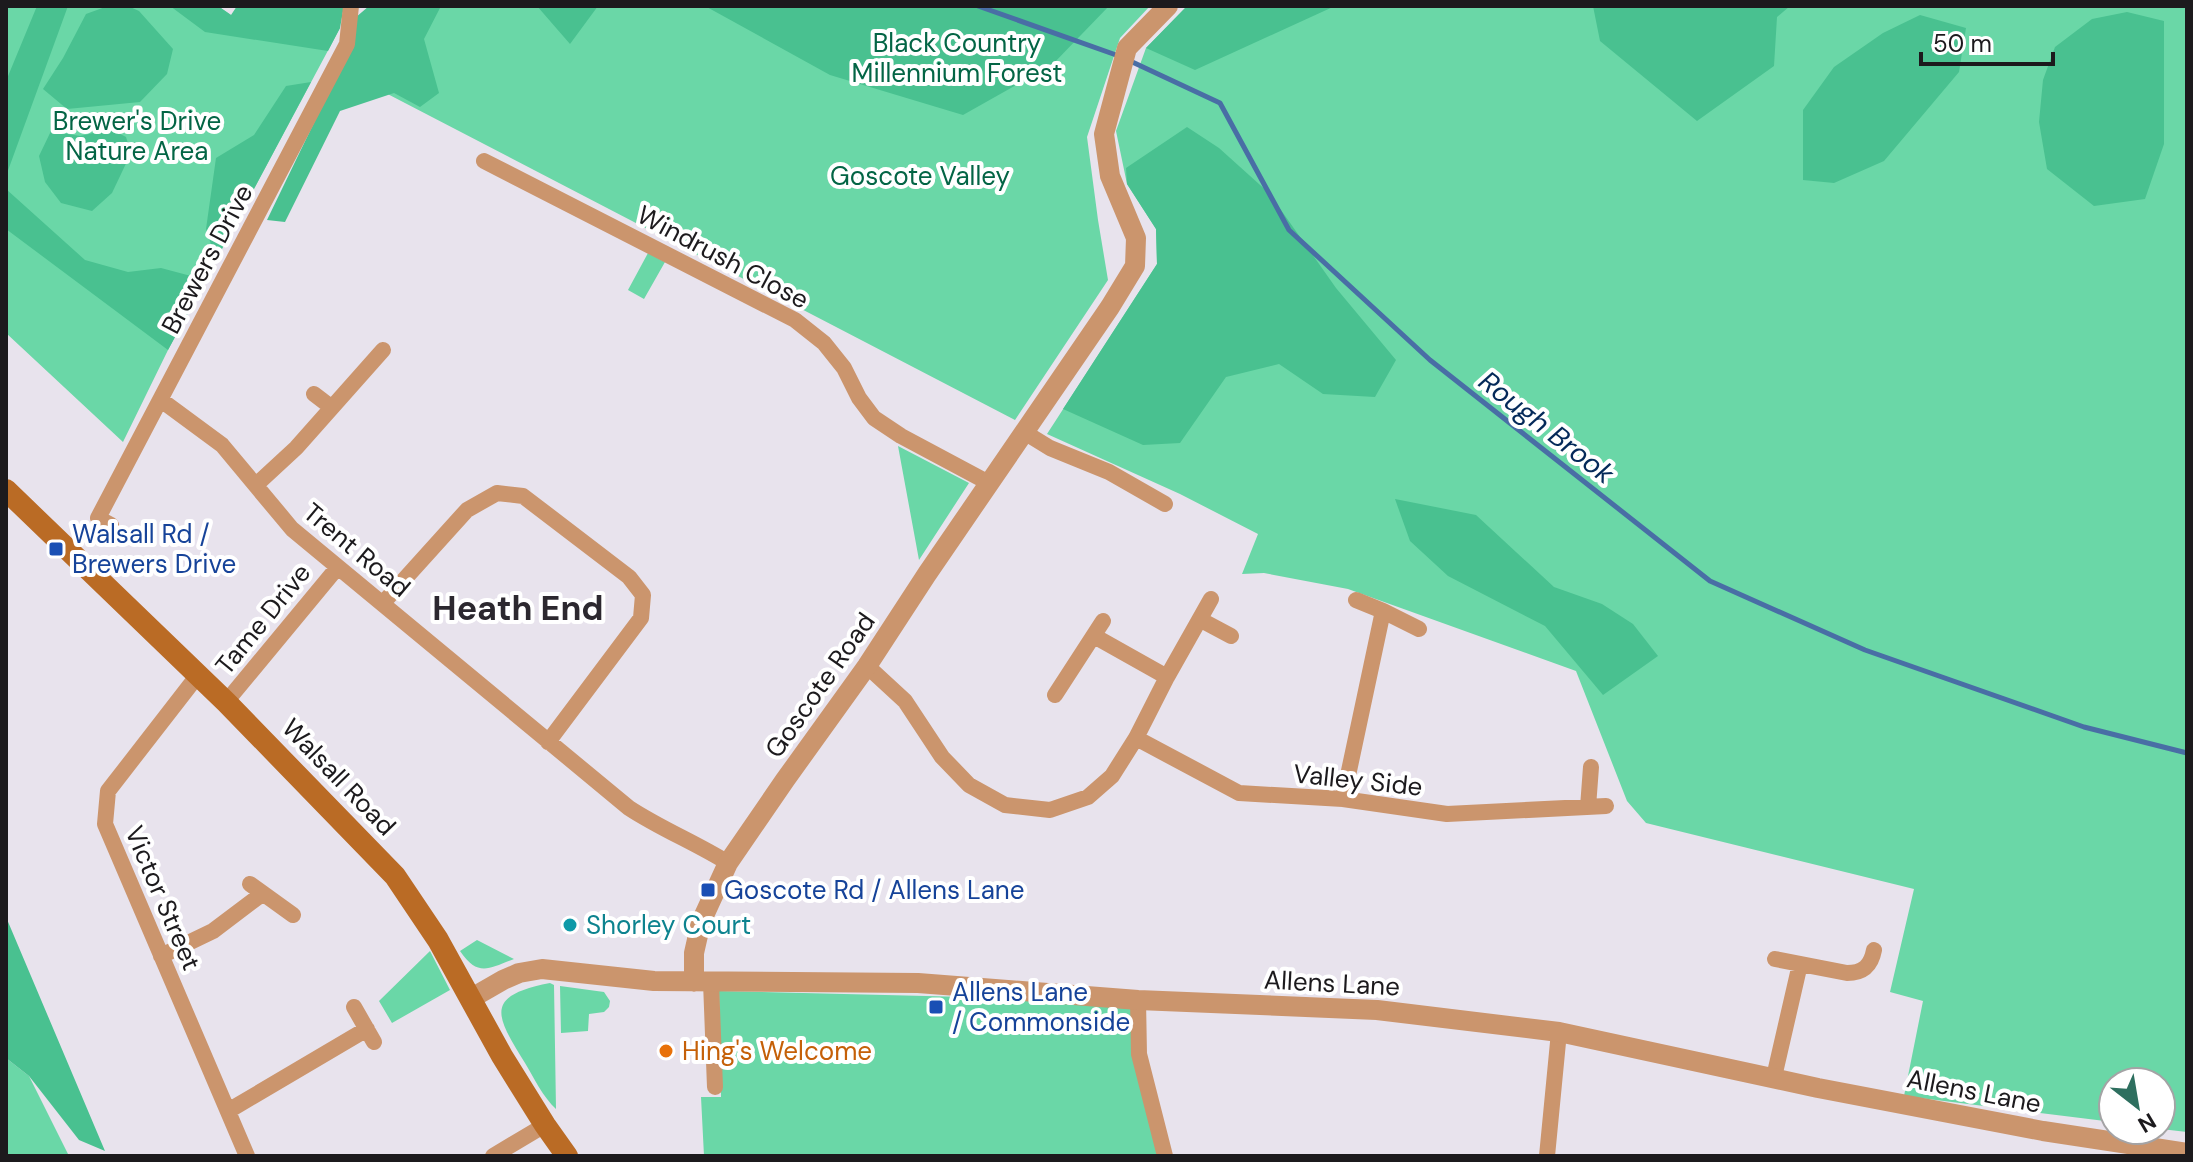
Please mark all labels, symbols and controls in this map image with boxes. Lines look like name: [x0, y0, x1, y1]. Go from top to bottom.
scale bar: [1921, 16, 2053, 66]
park label: Black Country Millennium Forest: [852, 26, 1062, 90]
text: 50 m: [1933, 28, 1992, 59]
park label: Brewer's Drive Nature Area: [53, 104, 221, 168]
park label: Goscote Valley: [830, 159, 1010, 193]
street label: Brewers Drive: [153, 178, 261, 340]
street label: Windrush Close: [631, 197, 815, 317]
water label: Rough Brook: [1471, 363, 1623, 493]
street label: Trent Road: [296, 495, 418, 605]
place label: Walsall Rd / Brewers Drive: [72, 517, 236, 581]
marker: Walsall Rd / Brewers Drive: [47, 540, 65, 558]
street label: Tame Drive: [208, 557, 318, 681]
district label: Heath End: [432, 586, 604, 631]
street label: Goscote Road: [757, 606, 883, 764]
street label: Walsall Road: [275, 711, 403, 843]
street label: Valley Side: [1292, 756, 1424, 804]
street label: Victor Street: [117, 821, 209, 975]
place label: Goscote Rd / Allens Lane: [724, 873, 1025, 907]
marker: Goscote Rd / Allens Lane: [699, 881, 717, 899]
place label: Shorley Court: [586, 908, 751, 942]
marker: Shorley Court: [561, 916, 579, 934]
street label: Allens Lane: [1263, 962, 1401, 1004]
place label: Allens Lane / Commonside: [952, 975, 1130, 1039]
marker: Allens Lane / Commonside: [927, 998, 945, 1016]
place label: Hing's Welcome: [682, 1034, 872, 1068]
marker: Hing's Welcome: [657, 1042, 675, 1060]
street label: Allens Lane: [1904, 1061, 2044, 1121]
north arrow: [2097, 1066, 2177, 1146]
text: N: [2133, 1106, 2161, 1139]

